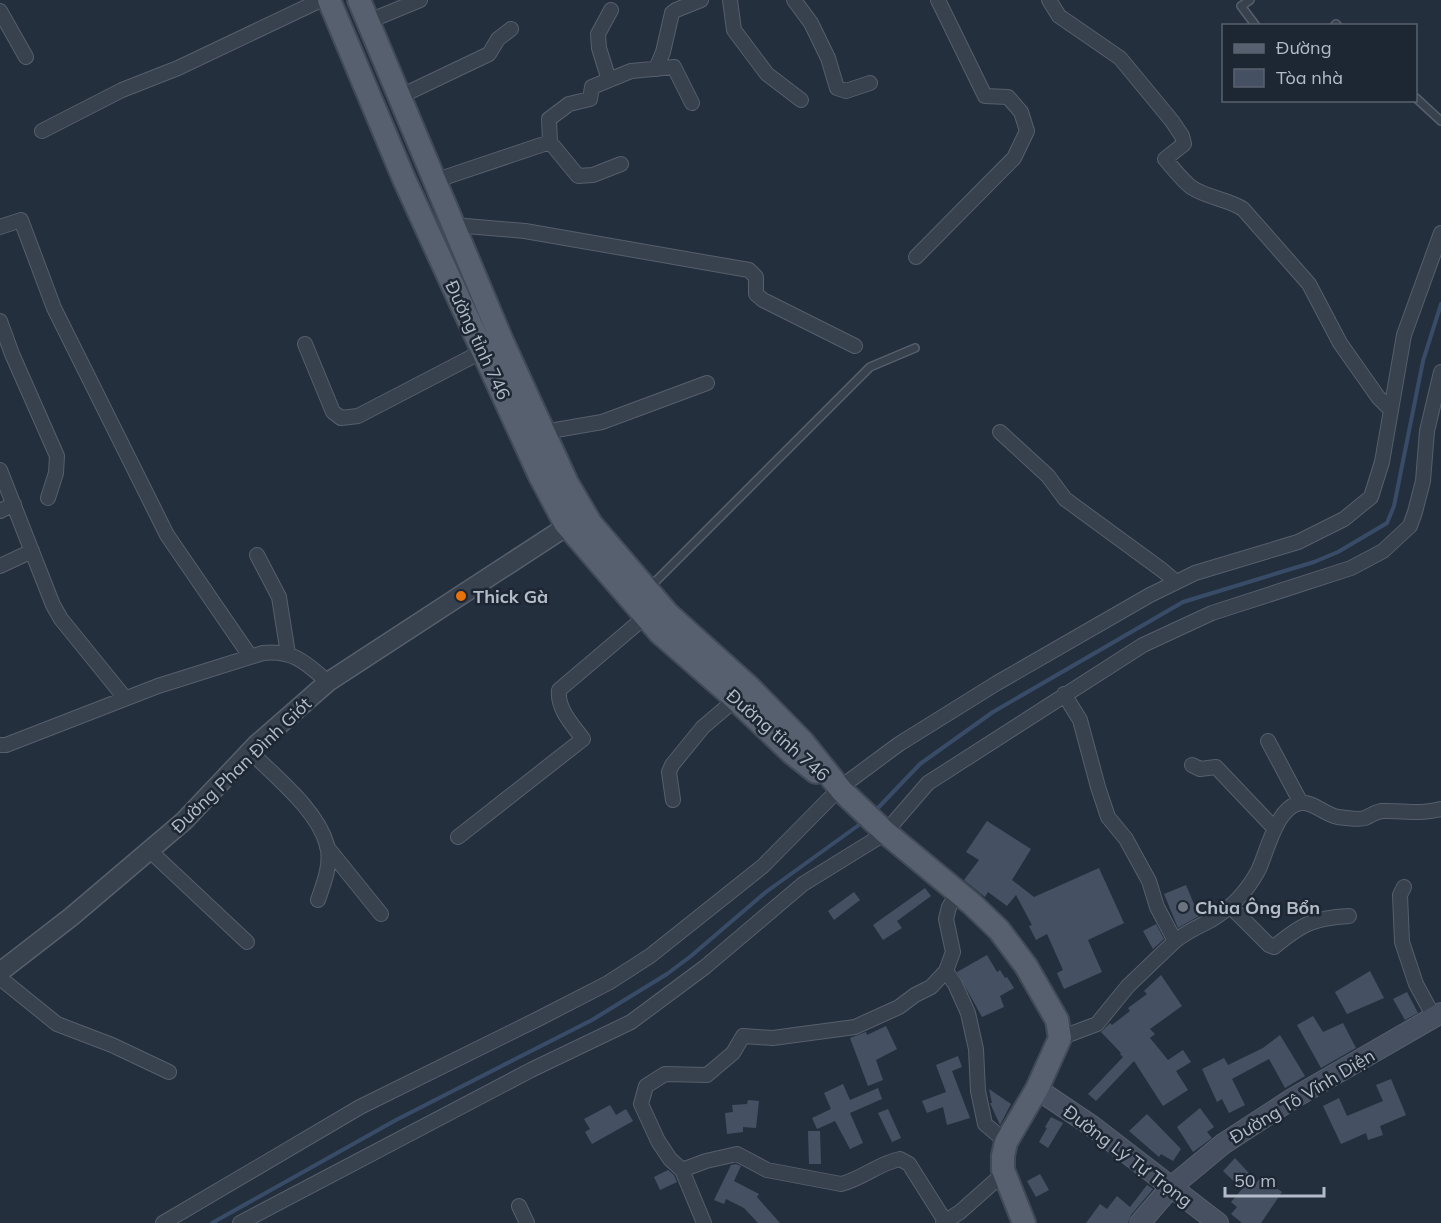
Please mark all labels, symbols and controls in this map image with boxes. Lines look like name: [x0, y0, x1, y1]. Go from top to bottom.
legend: [1222, 24, 1417, 102]
text: Đường: [1276, 36, 1332, 59]
text: Tòa nhà: [1276, 66, 1343, 89]
street label: Đường tỉnh 746: [440, 277, 516, 403]
place label: Thick Gà: [473, 585, 548, 608]
marker: Thick Gà: [454, 589, 468, 603]
street label: Đường tỉnh 746: [722, 684, 834, 786]
street label: Đường Phan Đình Giót: [166, 692, 316, 838]
place label: Chùa Ông Bổn: [1195, 896, 1320, 919]
marker: Chùa Ông Bổn: [1176, 900, 1190, 914]
street label: Đường Tô Vĩnh Diện: [1225, 1044, 1379, 1148]
street label: Đường Lý Tự Trọng: [1059, 1100, 1197, 1212]
scale bar: [1225, 1160, 1324, 1198]
text: 50 m: [1234, 1169, 1276, 1192]

